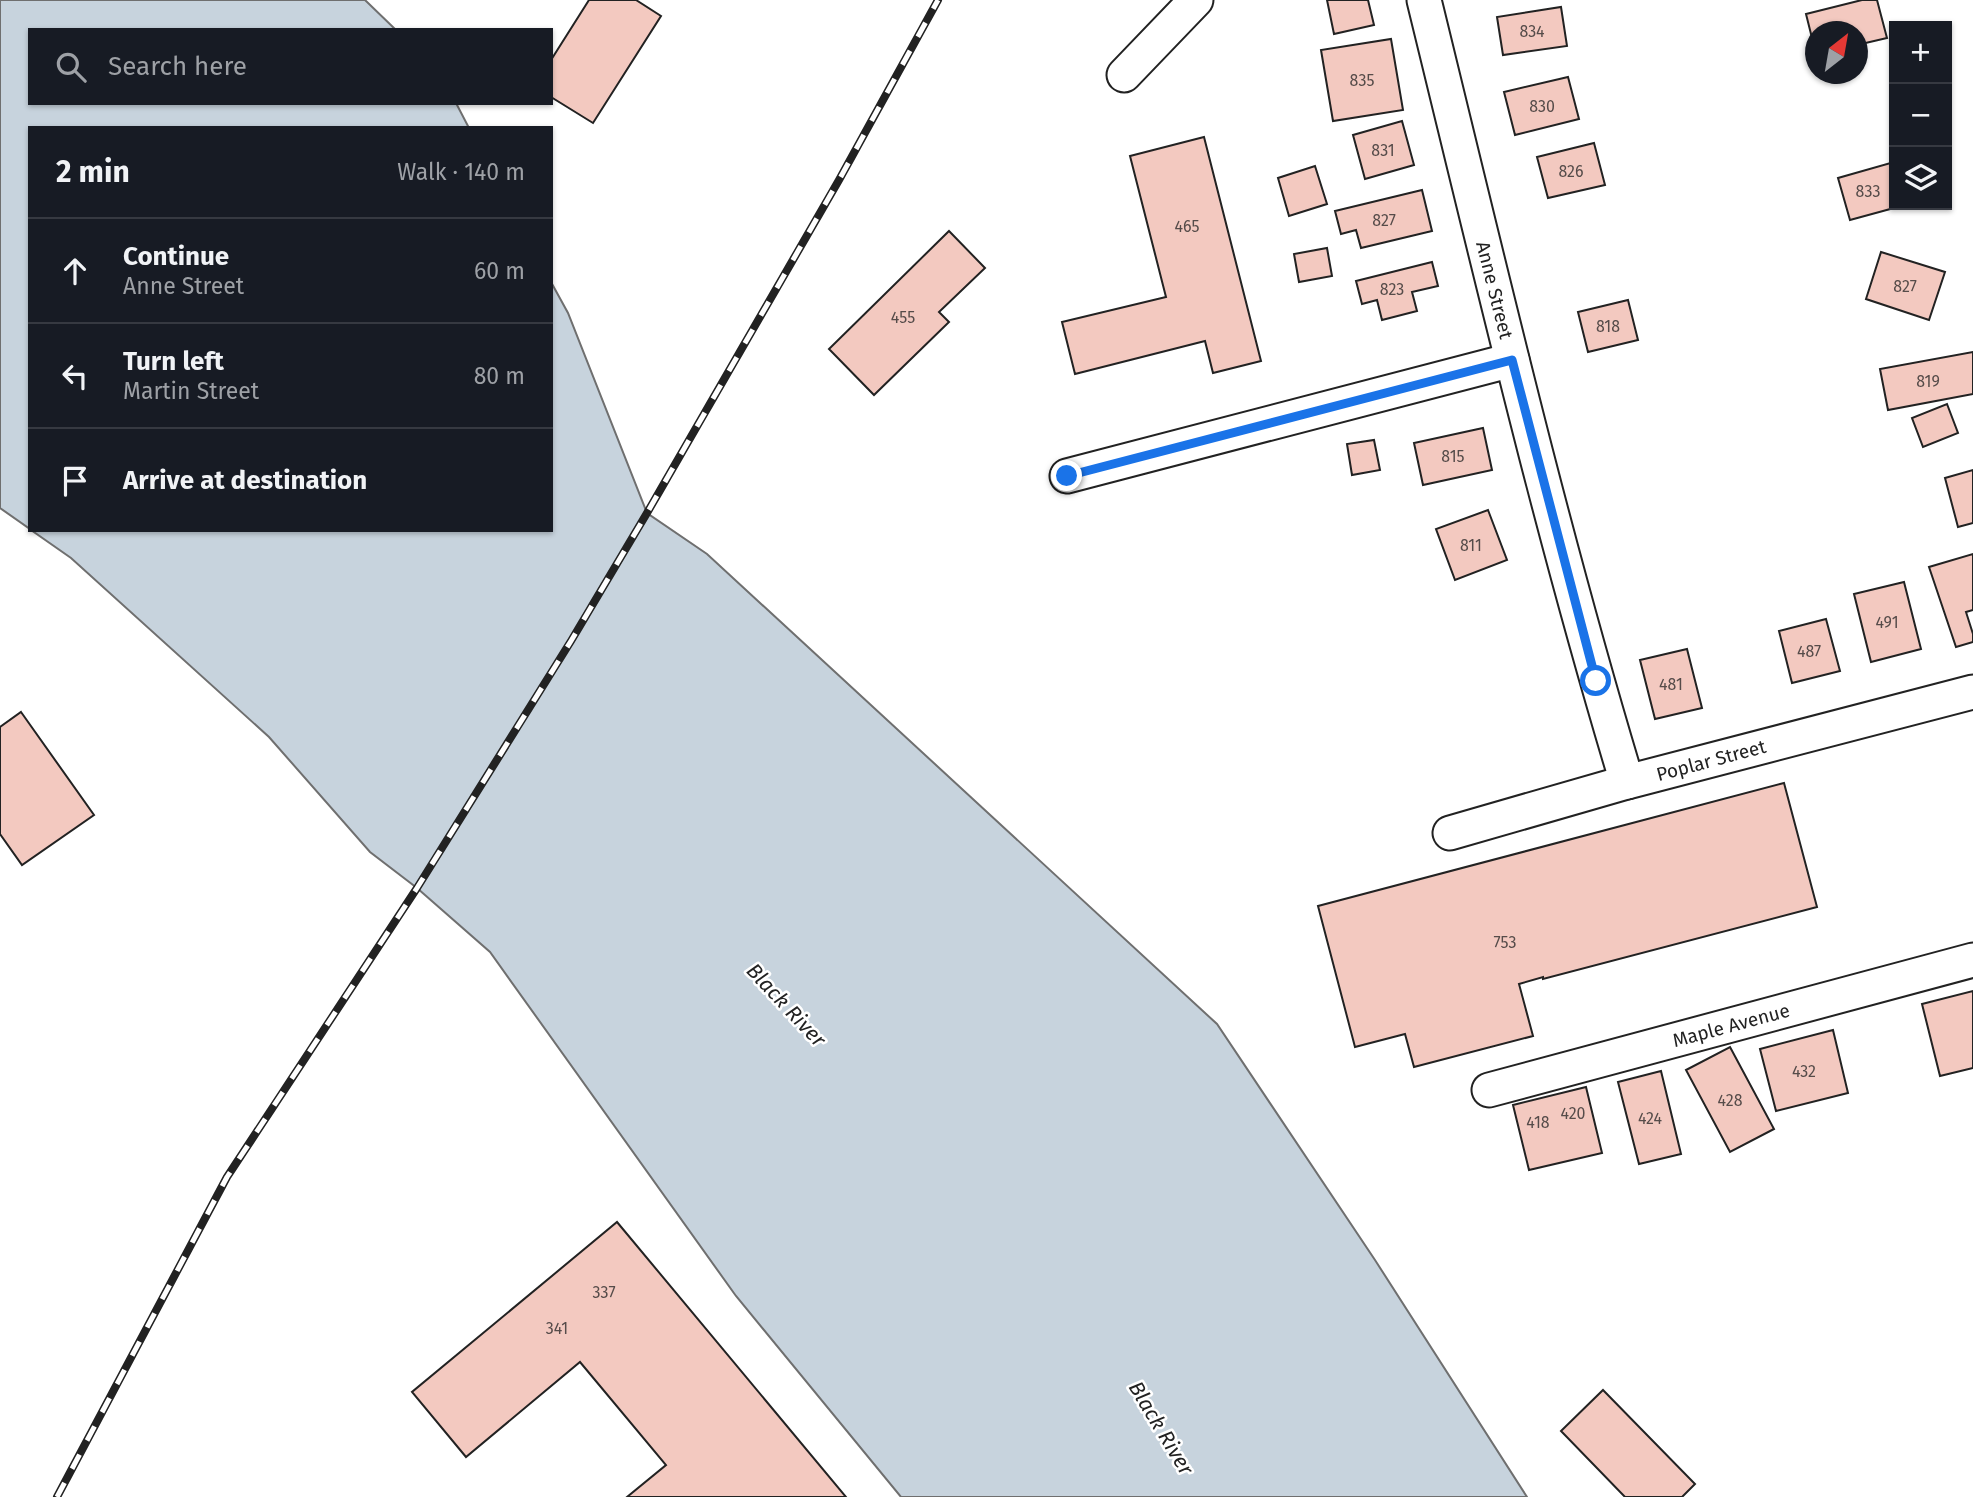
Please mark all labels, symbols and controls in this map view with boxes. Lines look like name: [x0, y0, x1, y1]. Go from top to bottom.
north arrow: [1805, 21, 1868, 84]
map controls: [1889, 21, 1952, 210]
button: +: [1889, 21, 1952, 84]
house number: 834: [1519, 22, 1545, 41]
search box: [28, 28, 553, 105]
icon: search: [52, 48, 90, 86]
text: Search here: [108, 51, 247, 82]
house number: 835: [1350, 71, 1374, 90]
button: −: [1889, 84, 1952, 147]
house number: 830: [1529, 97, 1555, 116]
house number: 831: [1371, 141, 1395, 160]
button: layers: [1889, 147, 1952, 210]
text: 2 min: [56, 154, 130, 190]
text: Walk · 140 m: [397, 158, 525, 186]
house number: 826: [1558, 162, 1584, 181]
house number: 833: [1856, 182, 1880, 201]
house number: 827: [1372, 211, 1396, 230]
house number: 465: [1175, 217, 1199, 236]
street label: Anne Street: [1471, 239, 1518, 342]
text: Continue: [123, 241, 229, 272]
icon: ahead: [56, 252, 94, 290]
text: 60 m: [474, 257, 525, 285]
text: Anne Street: [123, 272, 244, 300]
house number: 827: [1893, 277, 1917, 296]
house number: 823: [1380, 280, 1404, 299]
house number: 455: [891, 308, 915, 327]
house number: 818: [1596, 317, 1620, 336]
text: Turn left: [123, 346, 224, 377]
icon: left: [56, 357, 94, 395]
text: 80 m: [474, 362, 525, 390]
house number: 819: [1916, 372, 1940, 391]
text: Martin Street: [123, 377, 259, 405]
house number: 815: [1441, 447, 1465, 466]
route end: [1051, 460, 1082, 491]
icon: arrive: [56, 462, 94, 500]
text: Arrive at destination: [123, 465, 367, 496]
house number: 811: [1460, 536, 1482, 555]
house number: 491: [1875, 613, 1899, 632]
house number: 487: [1797, 642, 1821, 661]
route start: [1580, 665, 1611, 696]
house number: 481: [1659, 675, 1683, 694]
street label: Poplar Street: [1654, 735, 1769, 786]
house number: 753: [1494, 933, 1516, 952]
water label: Black River: [741, 958, 832, 1053]
street label: Maple Avenue: [1670, 999, 1792, 1052]
house number: 432: [1792, 1062, 1816, 1081]
house number: 428: [1718, 1091, 1743, 1110]
house number: 420: [1560, 1104, 1586, 1123]
house number: 424: [1638, 1109, 1663, 1128]
house number: 418: [1526, 1113, 1550, 1132]
house number: 337: [593, 1283, 616, 1302]
house number: 341: [546, 1319, 568, 1338]
water label: Black River: [1123, 1376, 1200, 1480]

